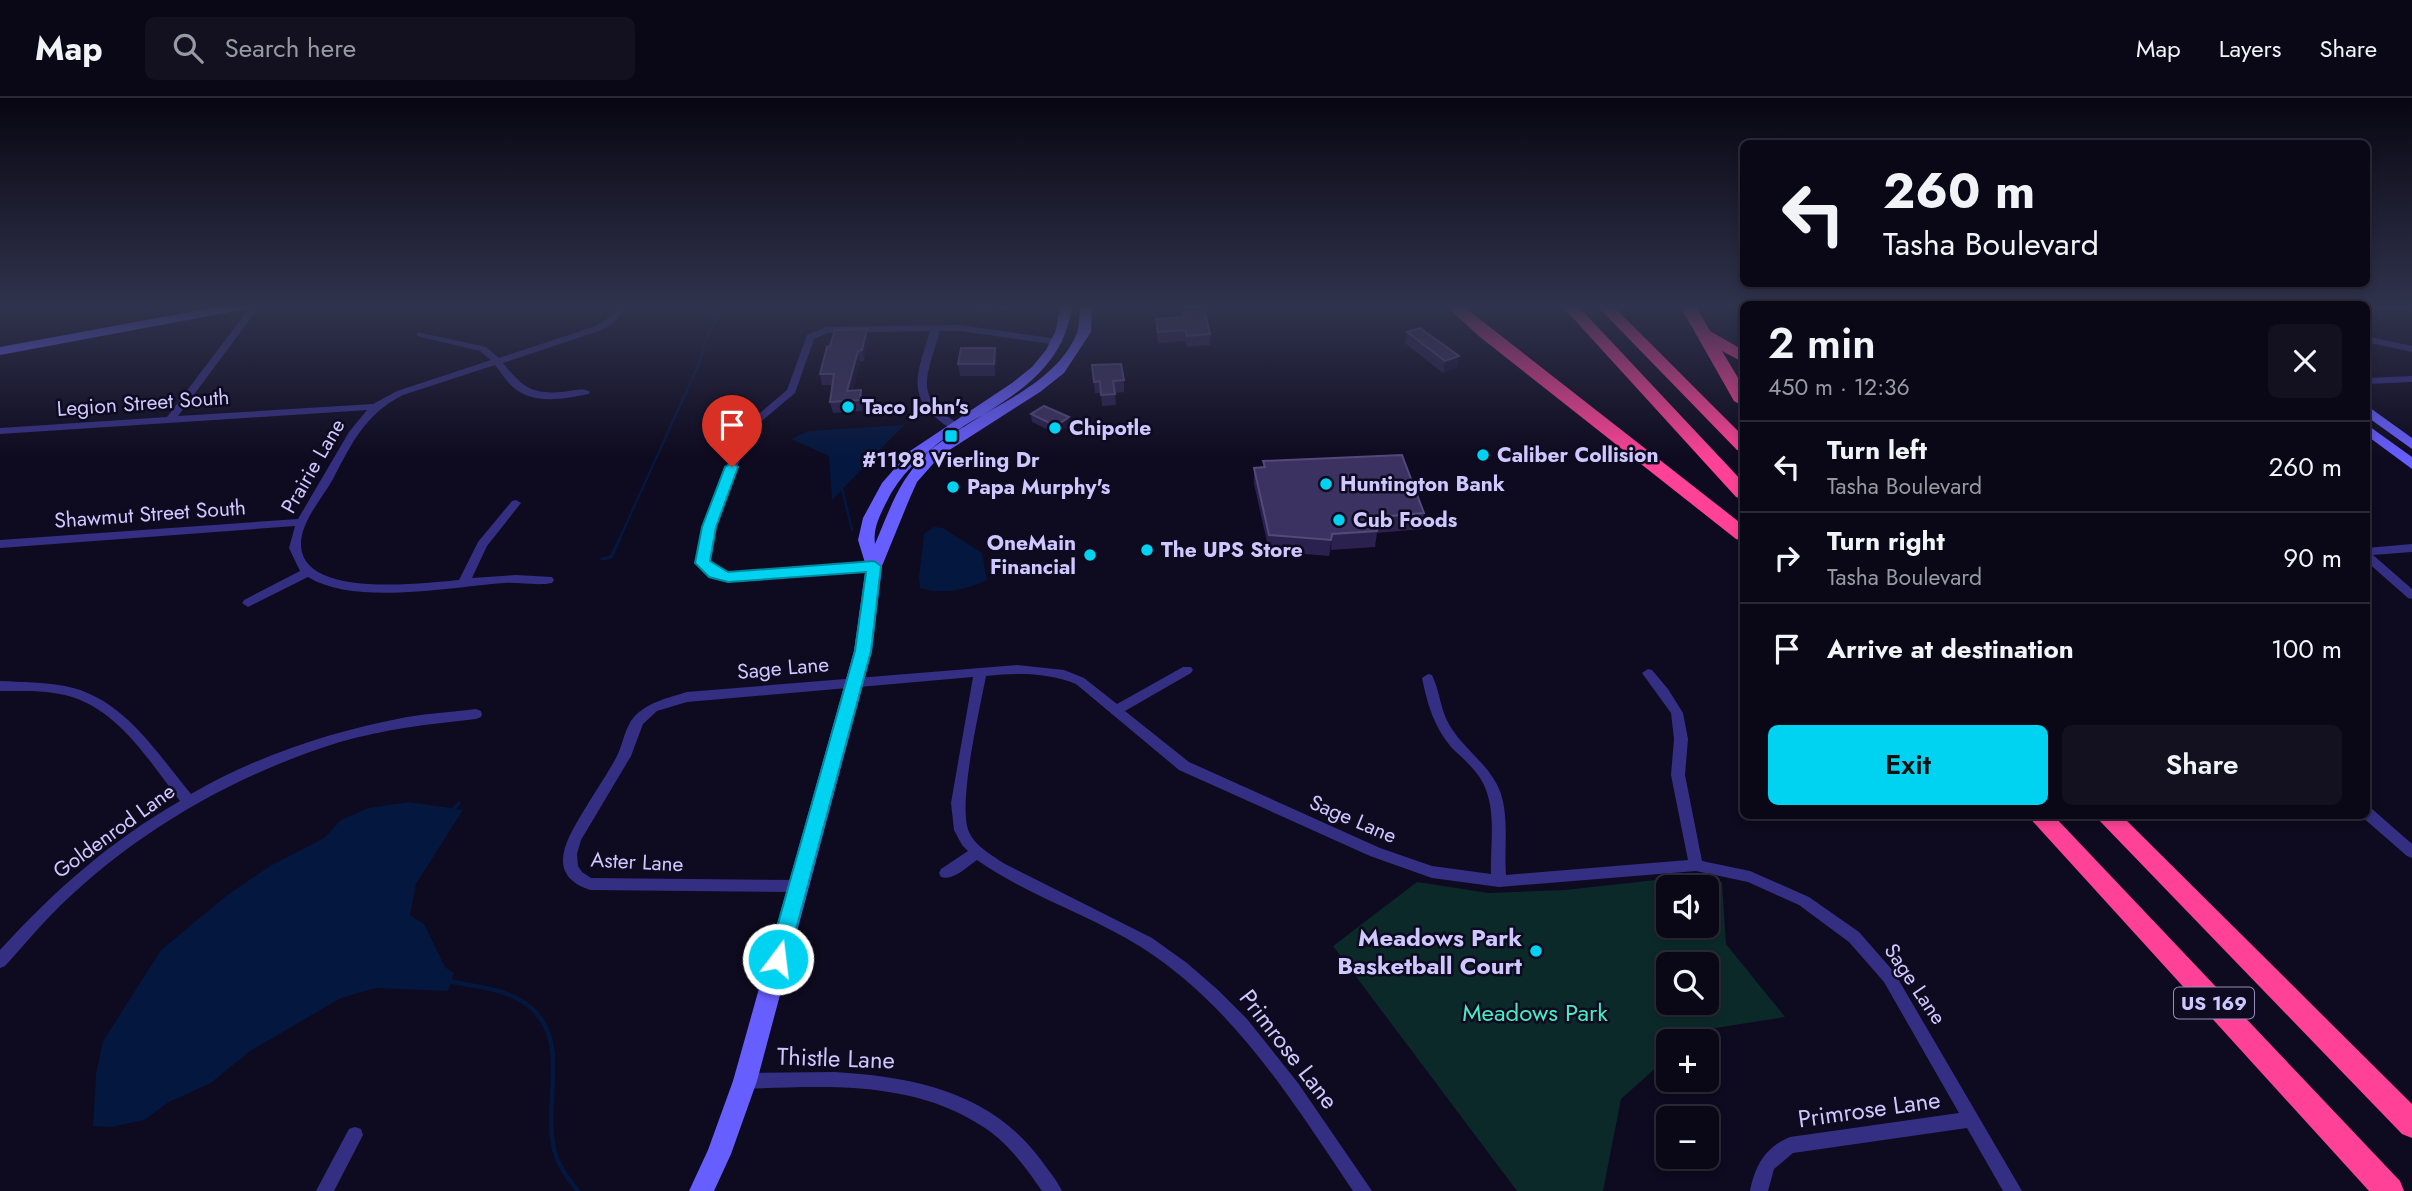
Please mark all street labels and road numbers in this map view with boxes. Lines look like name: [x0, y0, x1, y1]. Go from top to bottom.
street label: Legion Street South: [56, 382, 230, 424]
street label: Prairie Lane: [274, 413, 352, 519]
street label: Shawmut Street South: [53, 492, 247, 536]
street label: Sage Lane: [736, 649, 830, 687]
street label: Goldenrod Lane: [47, 776, 181, 886]
street label: Sage Lane: [1305, 787, 1401, 851]
street label: Aster Lane: [590, 845, 684, 879]
street label: Sage Lane: [1877, 937, 1953, 1031]
street label: Primrose Lane: [1231, 982, 1347, 1116]
road number: US 169: [2174, 988, 2254, 1018]
street label: Thistle Lane: [777, 1038, 895, 1078]
street label: Primrose Lane: [1796, 1082, 1942, 1136]

